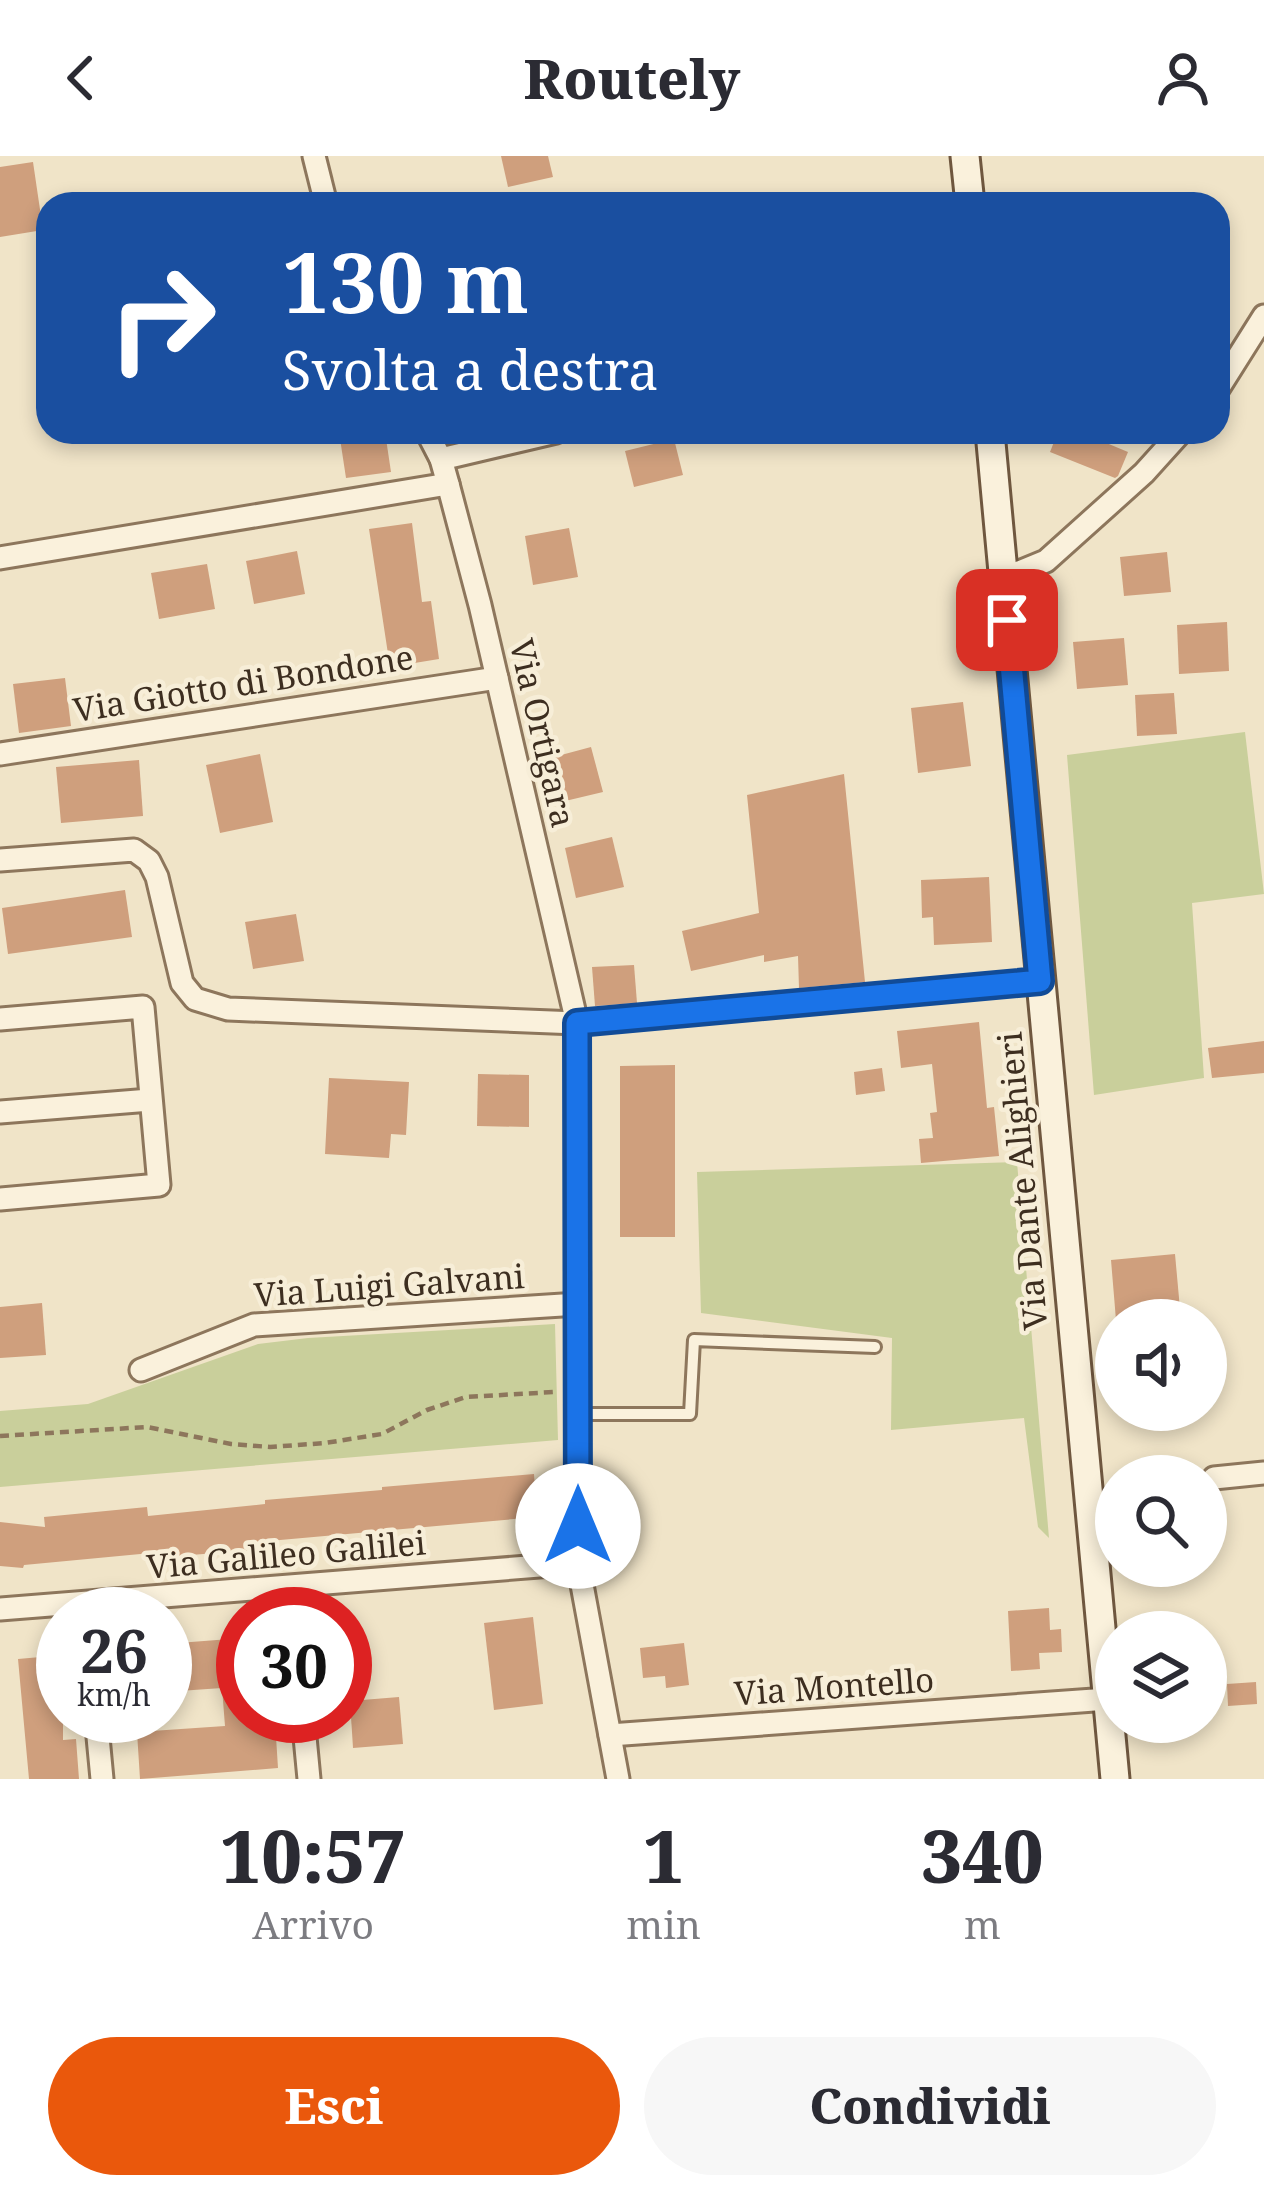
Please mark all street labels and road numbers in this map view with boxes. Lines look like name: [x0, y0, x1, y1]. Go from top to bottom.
street label: Via Giotto di Bondone: [70, 634, 416, 732]
street label: Via Ortigara: [499, 634, 587, 832]
street label: Via Dante Alighieri: [987, 1030, 1057, 1332]
street label: Via Luigi Galvani: [252, 1253, 526, 1317]
street label: Via Galileo Galilei: [145, 1519, 428, 1589]
street label: Via Montello: [733, 1657, 935, 1715]

